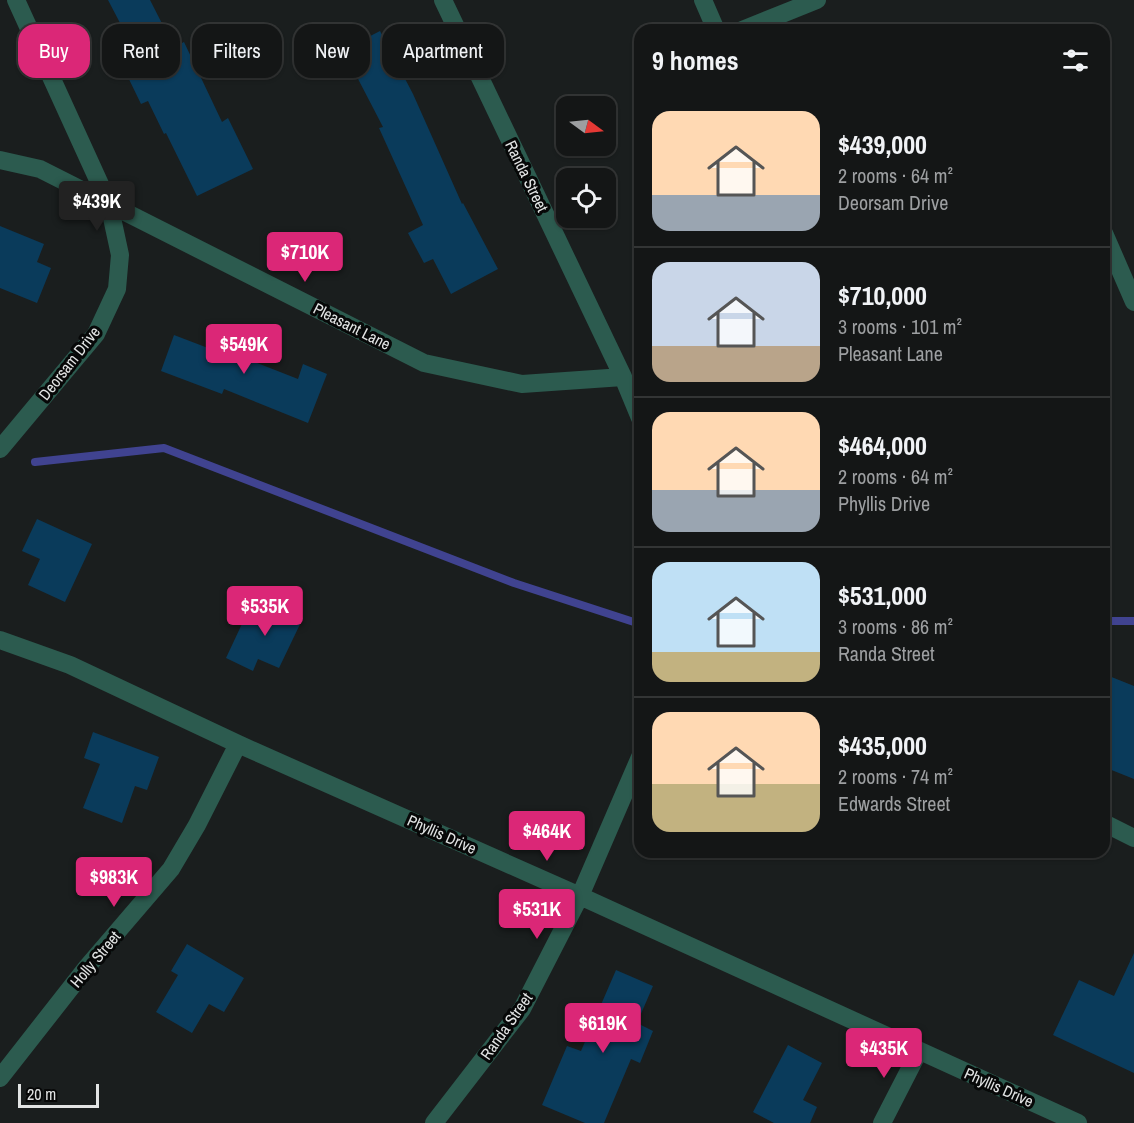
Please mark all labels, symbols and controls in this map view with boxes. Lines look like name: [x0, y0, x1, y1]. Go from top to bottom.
chip: Buy: [18, 24, 90, 78]
chip: Rent: [102, 24, 180, 78]
chip: Filters: [192, 24, 282, 78]
chip: New: [294, 24, 370, 78]
chip: Apartment: [382, 24, 504, 78]
text: 9 homes: [652, 43, 739, 78]
icon: filters: [1059, 44, 1092, 77]
north arrow: [556, 96, 616, 156]
map controls: [556, 96, 616, 228]
text: $439,000: [838, 127, 927, 162]
icon: home: [700, 135, 772, 207]
street label: Randa Street: [500, 136, 554, 216]
text: 2 rooms · 64 m²: [838, 162, 953, 189]
button: locate: [556, 168, 616, 228]
pin: $439K: [55, 181, 139, 232]
text: $439K: [73, 187, 121, 214]
text: Deorsam Drive: [838, 189, 948, 216]
pin: $710K: [263, 232, 347, 283]
text: $710K: [281, 238, 329, 265]
text: $710,000: [838, 278, 927, 313]
icon: home: [700, 286, 772, 358]
street label: Pleasant Lane: [310, 297, 394, 355]
text: 3 rooms · 101 m²: [838, 313, 962, 340]
street label: Deorsam Drive: [33, 321, 105, 405]
pin: $549K: [202, 324, 286, 375]
text: $549K: [220, 330, 268, 357]
text: Pleasant Lane: [838, 340, 943, 367]
text: $464,000: [838, 428, 927, 463]
icon: home: [700, 436, 772, 508]
text: 2 rooms · 64 m²: [838, 463, 953, 490]
text: Phyllis Drive: [838, 490, 930, 517]
text: $531,000: [838, 578, 927, 613]
pin: $535K: [223, 586, 307, 637]
icon: home: [700, 586, 772, 658]
text: $535K: [241, 592, 289, 619]
text: 3 rooms · 86 m²: [838, 613, 953, 640]
text: Randa Street: [838, 640, 935, 667]
text: $435,000: [838, 728, 927, 763]
icon: home: [700, 736, 772, 808]
text: 2 rooms · 74 m²: [838, 763, 953, 790]
text: Edwards Street: [838, 790, 950, 817]
street label: Phyllis Drive: [404, 809, 480, 859]
pin: $464K: [505, 811, 589, 862]
text: $464K: [523, 817, 571, 844]
pin: $983K: [72, 857, 156, 908]
text: $983K: [90, 863, 138, 890]
pin: $531K: [495, 889, 579, 940]
text: $531K: [513, 895, 561, 922]
street label: Holly Street: [65, 926, 125, 992]
street label: Randa Street: [475, 988, 537, 1064]
pin: $619K: [561, 1003, 645, 1054]
text: $619K: [579, 1009, 627, 1036]
pin: $435K: [842, 1028, 926, 1079]
text: $435K: [860, 1034, 908, 1061]
street label: Phyllis Drive: [961, 1062, 1037, 1112]
scale bar: [18, 1081, 99, 1108]
text: 20 m: [27, 1083, 56, 1105]

